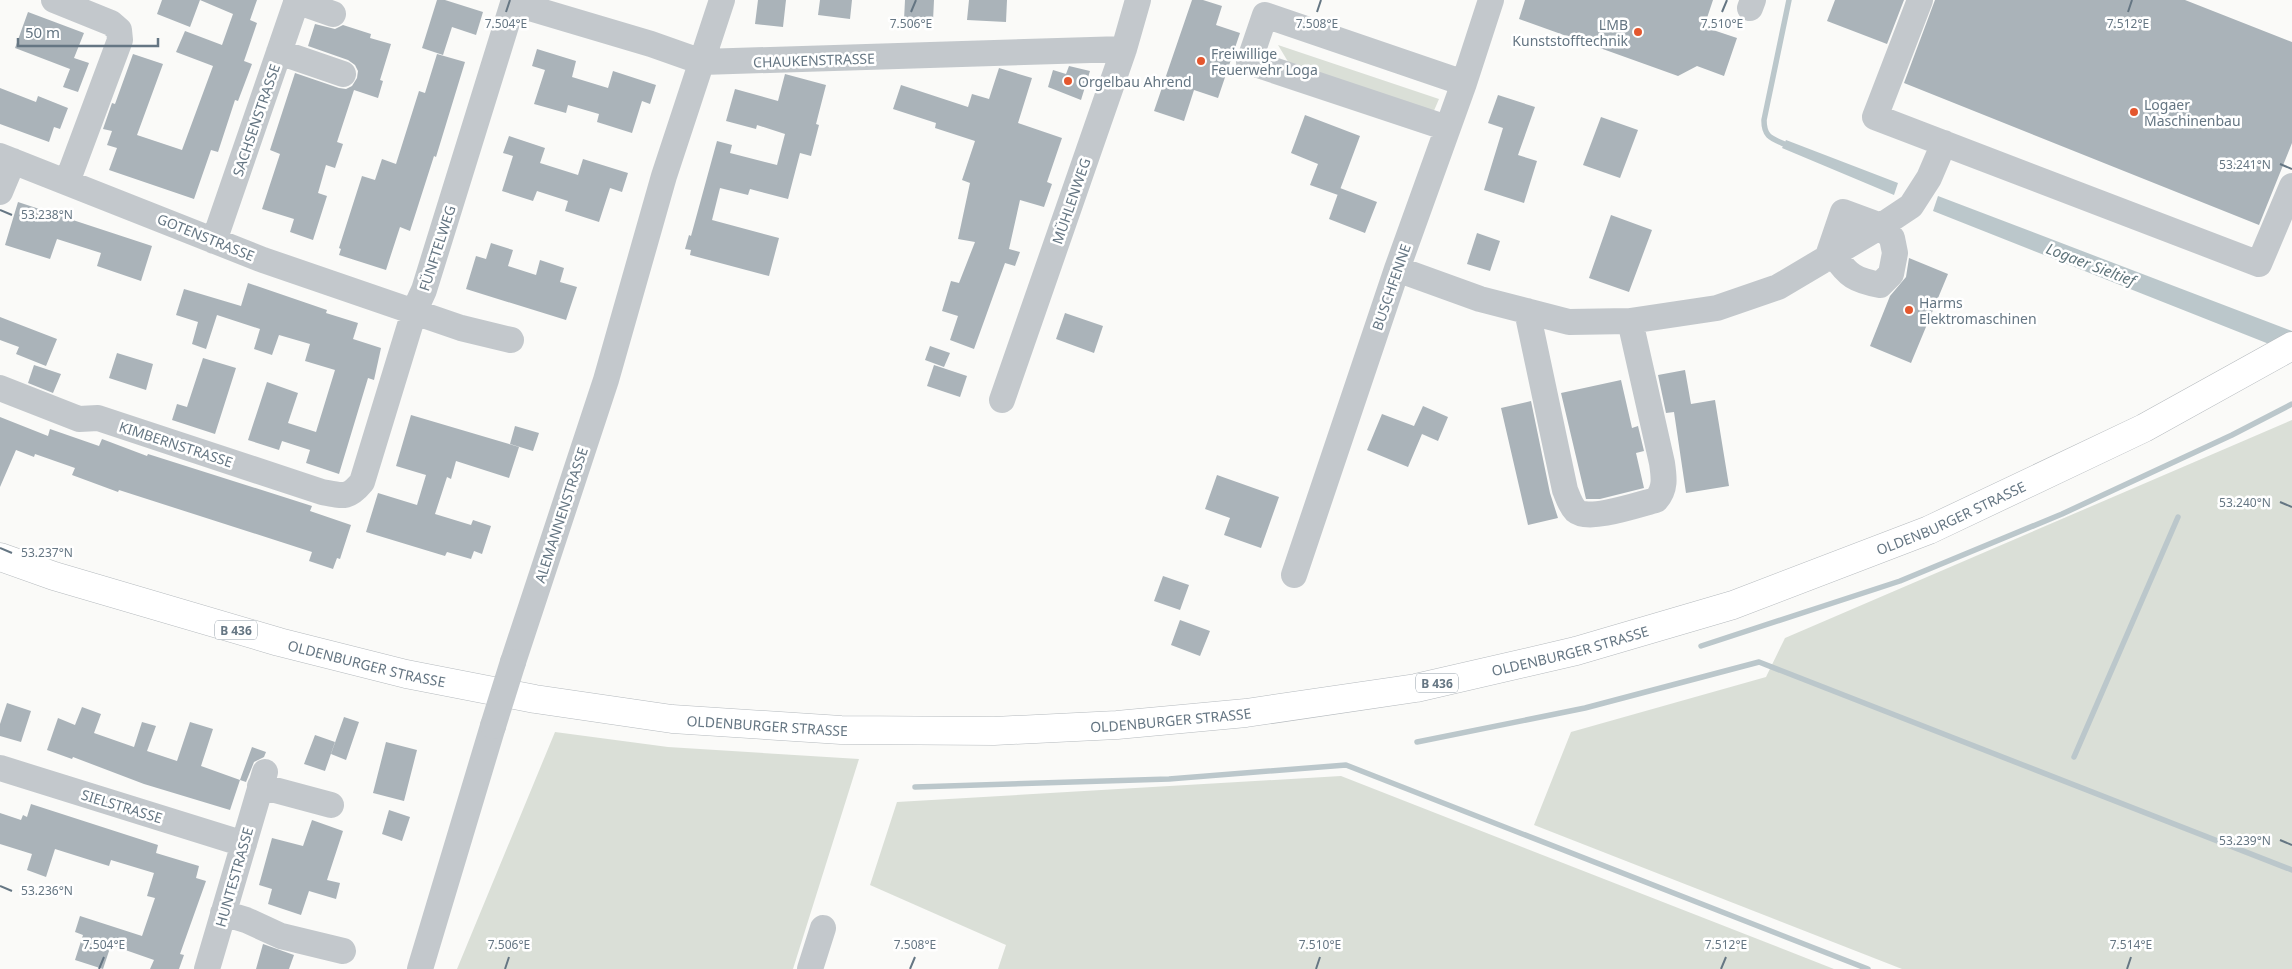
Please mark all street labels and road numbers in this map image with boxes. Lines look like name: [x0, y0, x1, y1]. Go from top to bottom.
street label: CHAUKENSTRASSE: [753, 48, 875, 72]
street label: SACHSENSTRASSE: [228, 61, 284, 179]
street label: MÜHLENWEG: [1047, 155, 1095, 247]
street label: FÜNFTELWEG: [414, 203, 460, 293]
street label: GOTENSTRASSE: [155, 209, 257, 265]
street label: BUSCHFENNE: [1367, 241, 1415, 333]
street label: KIMBERNSTRASSE: [117, 417, 235, 471]
street label: ALEMANNENSTRASSE: [530, 445, 592, 585]
street label: OLDENBURGER STRASSE: [1873, 476, 2029, 559]
road number: B 436: [215, 620, 257, 640]
street label: OLDENBURGER STRASSE: [1490, 621, 1651, 680]
street label: OLDENBURGER STRASSE: [286, 635, 447, 691]
road number: B 436: [1416, 674, 1458, 692]
street label: OLDENBURGER STRASSE: [1090, 703, 1253, 736]
street label: OLDENBURGER STRASSE: [686, 710, 848, 740]
street label: SIELSTRASSE: [79, 785, 165, 827]
street label: HUNTESTRASSE: [211, 825, 257, 929]

